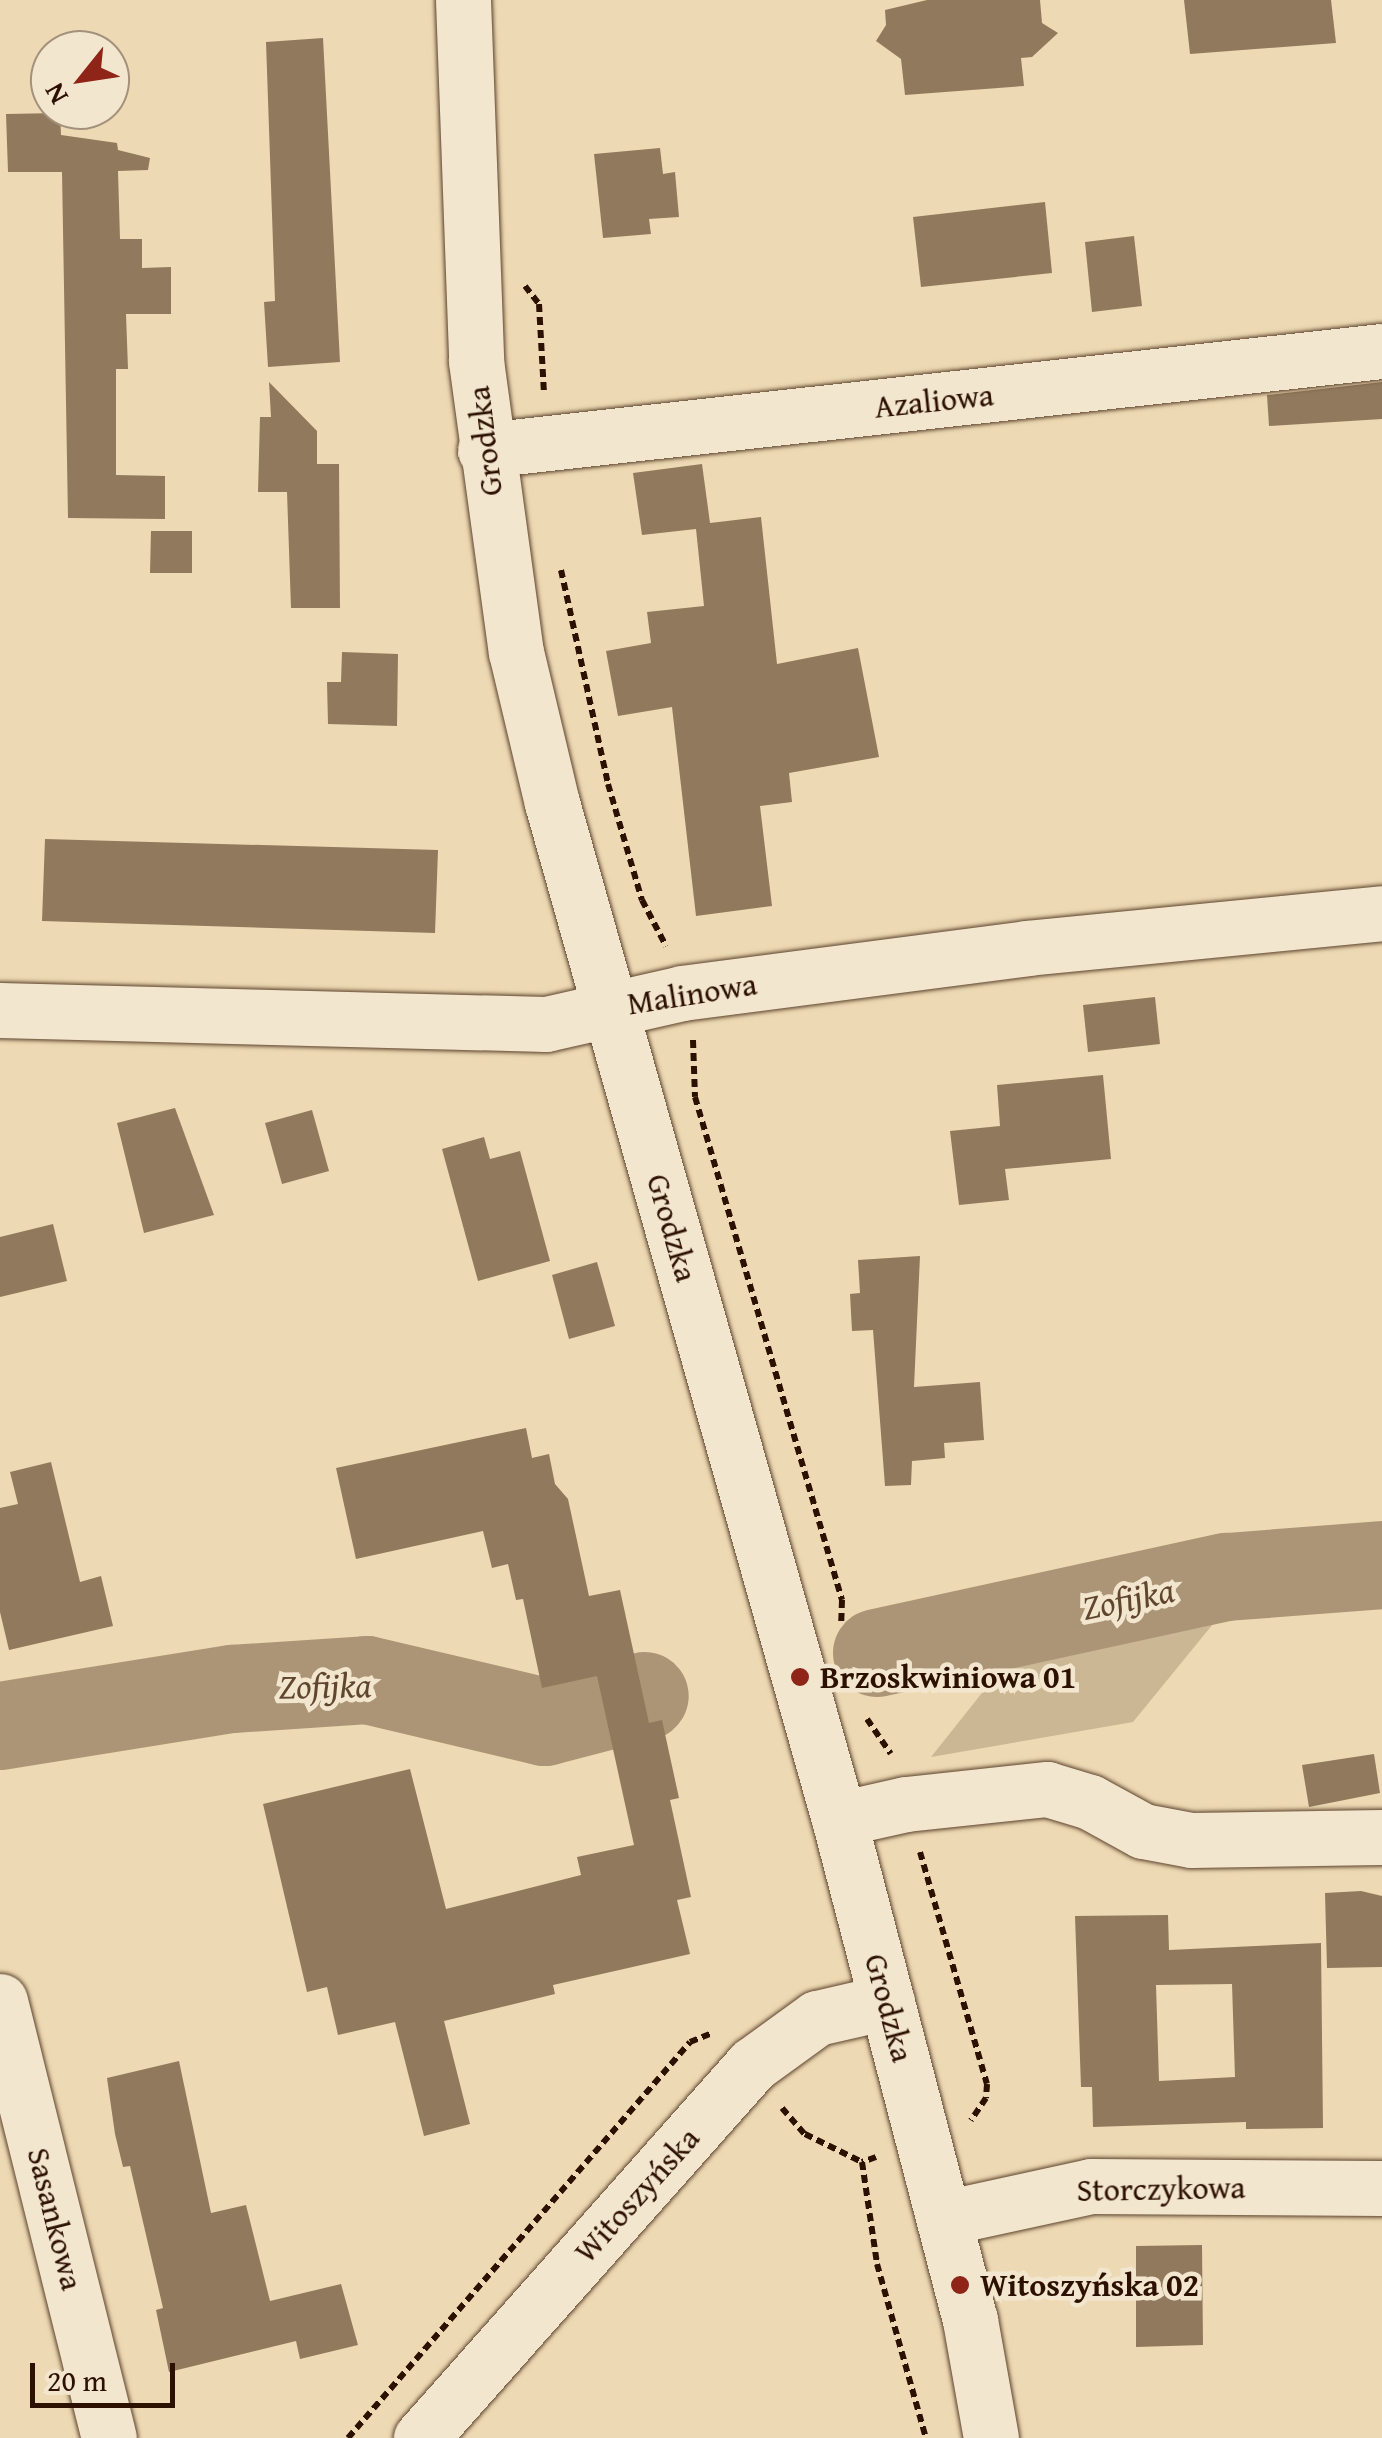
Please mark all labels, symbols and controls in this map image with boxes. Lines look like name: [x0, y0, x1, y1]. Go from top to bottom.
north arrow: [30, 30, 130, 130]
text: N: [33, 76, 78, 113]
street label: Azaliowa: [872, 376, 996, 426]
street label: Grodzka: [459, 384, 511, 498]
street label: Malinowa: [625, 965, 759, 1023]
street label: Grodzka: [638, 1170, 706, 1286]
water label: Zofijka: [1078, 1569, 1178, 1629]
place label: Brzoskwiniowa 01: [820, 1658, 1076, 1696]
water label: Zofijka: [278, 1664, 372, 1708]
marker: Brzoskwiniowa 01: [789, 1666, 811, 1688]
street label: Grodzka: [856, 1950, 922, 2066]
street label: Witoszyńska: [566, 2120, 708, 2270]
street label: Sasankowa: [19, 2144, 91, 2294]
street label: Storczykowa: [1076, 2168, 1246, 2210]
place label: Witoszyńska 02: [980, 2266, 1199, 2304]
marker: Witoszyńska 02: [949, 2274, 971, 2296]
scale bar: [35, 2343, 180, 2405]
text: 20 m: [47, 2358, 107, 2402]

